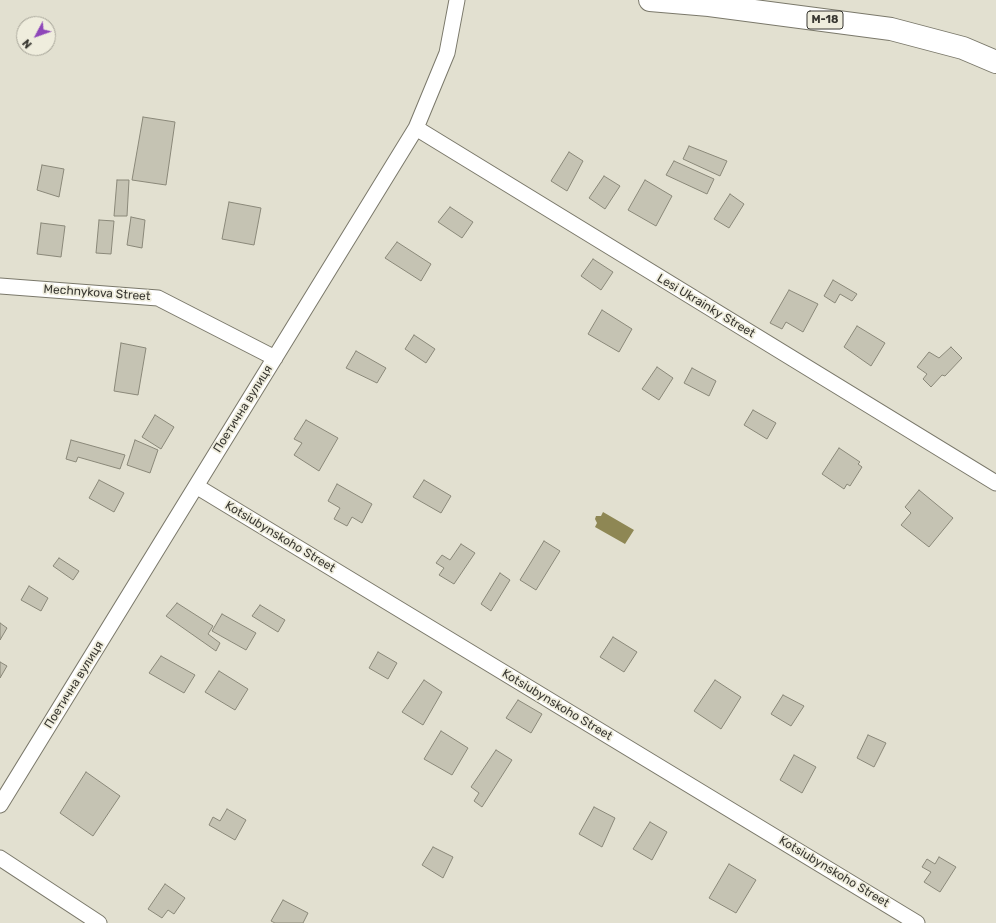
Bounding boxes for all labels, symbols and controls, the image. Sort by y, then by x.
road number: М-18 [807,11,843,29]
north arrow [16,16,56,56]
text: N [20,36,35,51]
street label: Lesi Ukrainky Street [654,271,758,341]
street label: Mechnykova Street [43,282,151,304]
street label: Поетична вулиця [210,363,276,455]
street label: Kotsiubynskoho Street [222,498,338,576]
street label: Поетична вулиця [41,639,107,731]
street label: Kotsiubynskoho Street [499,666,615,744]
street label: Kotsiubynskoho Street [776,833,892,911]

